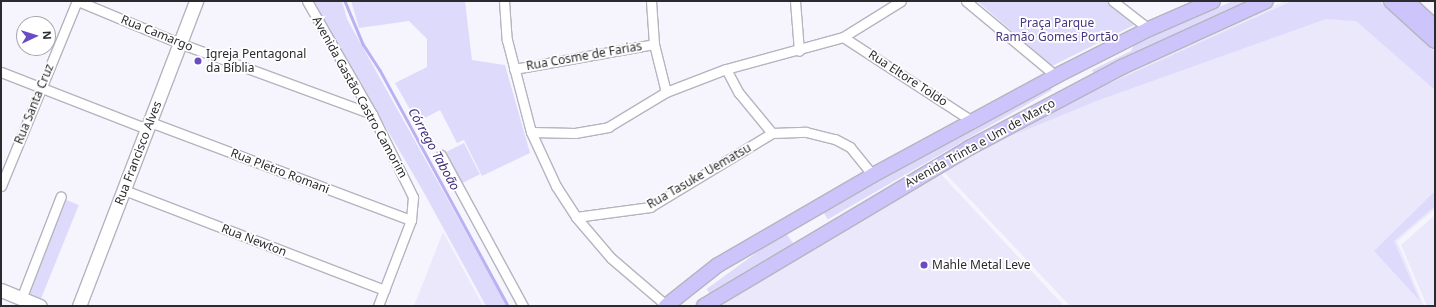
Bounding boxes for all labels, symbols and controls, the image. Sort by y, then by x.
street label: Rua Camargo [119,12,195,54]
street label: Avenida Gastão Castro Camorim [309,14,411,180]
north arrow [16,16,56,56]
park label: Praça Parque Ramão Gomes Portão [995,16,1119,44]
text: N [40,30,55,40]
street label: Rua Cosme de Farias [525,39,643,73]
place label: Igreja Pentagonal da Bíblia [206,47,306,75]
street label: Rua Eltore Toldo [866,47,950,109]
marker: Igreja Pentagonal da Bíblia [193,56,203,66]
street label: Rua Santa Cruz [11,62,57,146]
street label: Avenida Trinta e Um de Março [902,96,1058,190]
street label: Rua Francisco Alves [112,99,164,207]
water label: Córrego Taboão [405,105,463,193]
street label: Rua Tasuke Uematsu [644,140,754,212]
street label: Rua Pletro Romani [229,146,331,196]
street label: Rua Newton [219,221,289,259]
place label: Mahle Metal Leve [932,258,1031,272]
marker: Mahle Metal Leve [919,260,929,270]

